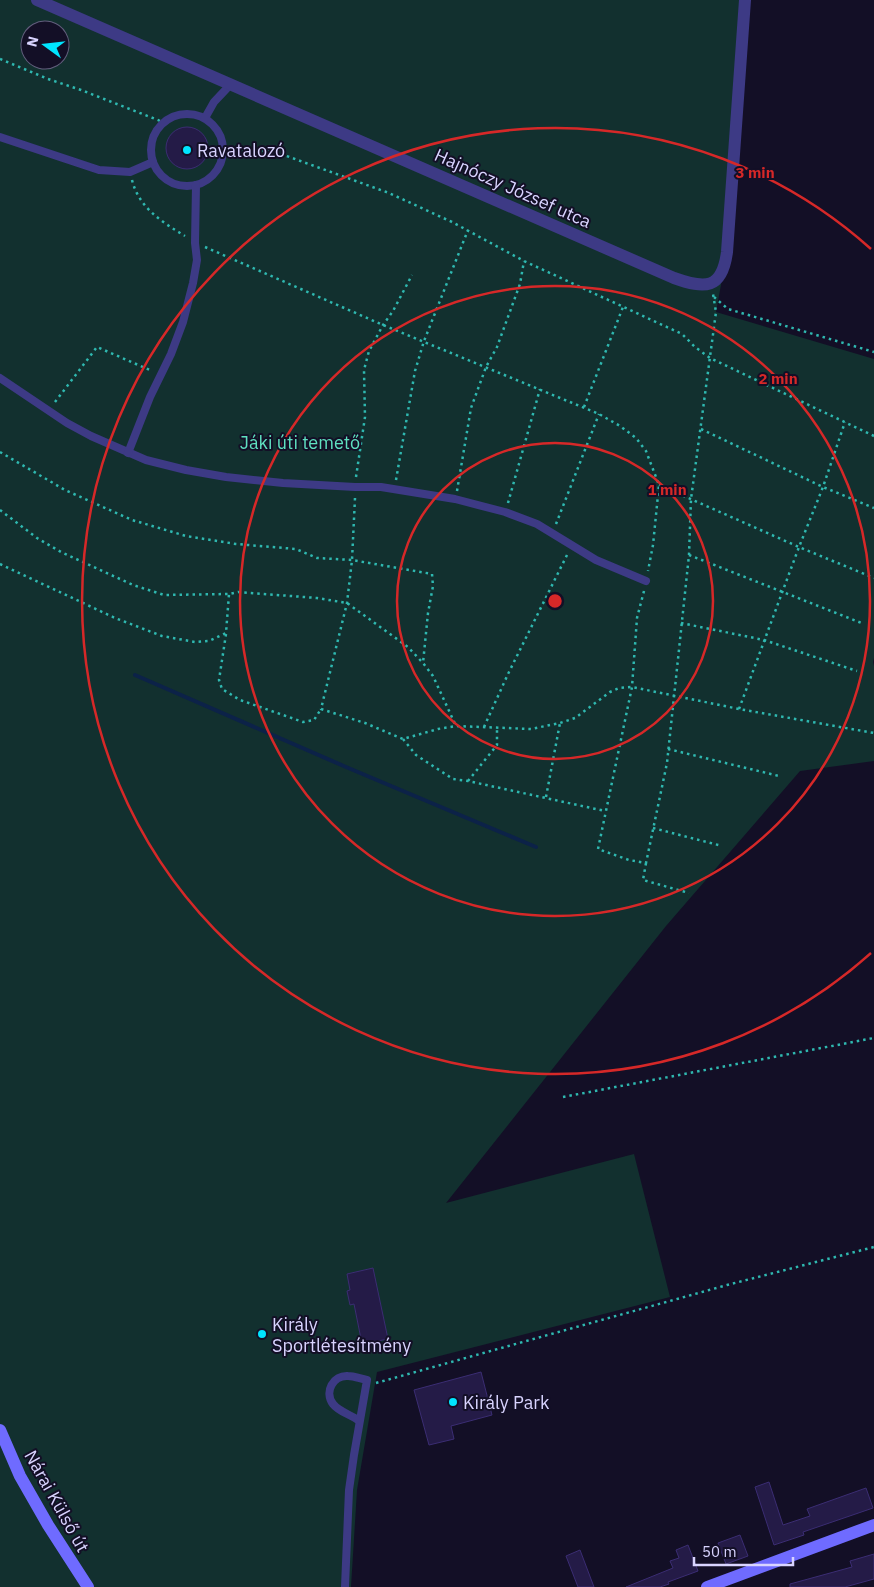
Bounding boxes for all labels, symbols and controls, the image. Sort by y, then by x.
north arrow [20,20,70,70]
text: N [22,34,42,49]
place label: Ravatalozó [197,139,285,162]
street label: Hajnóczy József utca [431,143,595,233]
marker: Ravatalozó [181,144,193,156]
text: 3 min [735,163,775,182]
text: 2 min [758,369,798,388]
park label: Jáki úti temető [240,431,360,454]
text: 1 min [647,480,687,499]
centre of rings [546,592,564,610]
place label: Király Sportlétesítmény [272,1313,411,1357]
marker: Király Sportlétesítmény [256,1328,268,1340]
place label: Király Park [463,1391,550,1414]
marker: Király Park [447,1396,459,1408]
street label: Nárai Külső út [19,1446,95,1556]
scale bar [694,1534,793,1566]
text: 50 m [702,1542,737,1561]

